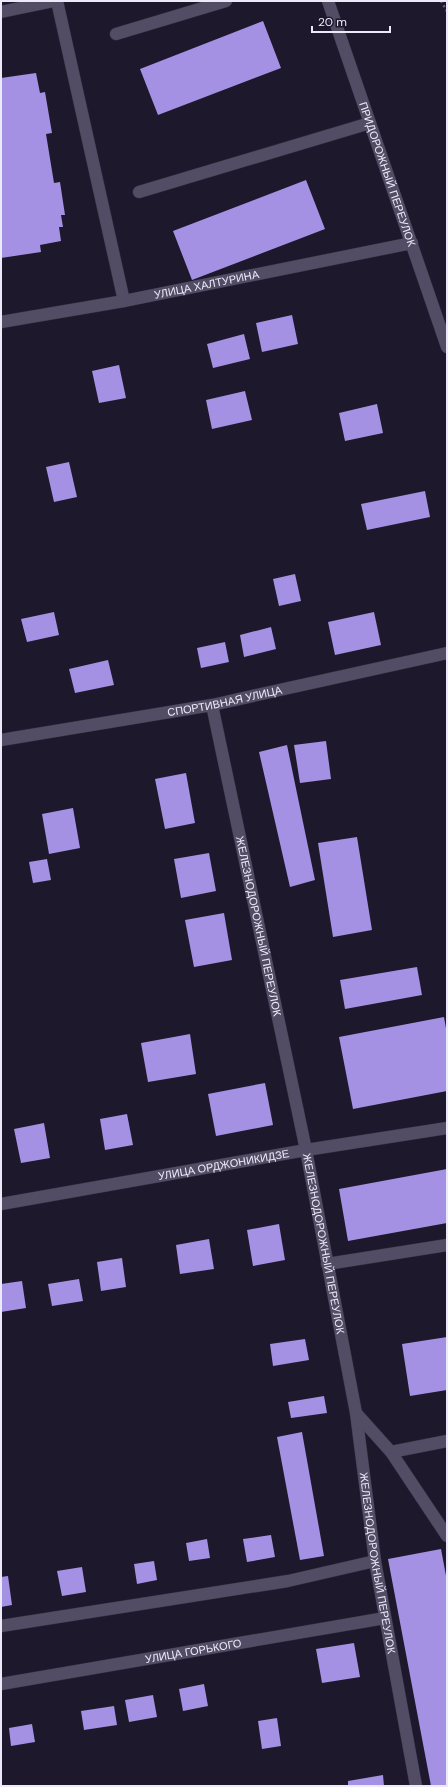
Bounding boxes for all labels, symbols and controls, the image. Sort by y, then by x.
scale bar [312,8,390,34]
text: 20 m [318,14,347,30]
street label: ПРИДОРОЖНЫЙ ПЕРЕУЛОК [356,100,419,249]
street label: УЛИЦА ХАЛТУРИНА [153,267,261,302]
street label: СПОРТИВНАЯ УЛИЦА [166,683,284,719]
street label: ЖЕЛЕЗНОДОРОЖНЫЙ ПЕРЕУЛОК [233,835,285,1018]
street label: УЛИЦА ОРДЖОНИКИДЗЕ [157,1146,290,1183]
street label: ЖЕЛЕЗНОДОРОЖНЫЙ ПЕРЕУЛОК [300,1152,348,1336]
street label: ЖЕЛЕЗНОДОРОЖНЫЙ ПЕРЕУЛОК [357,1471,399,1655]
street label: УЛИЦА ГОРЬКОГО [144,1636,243,1666]

